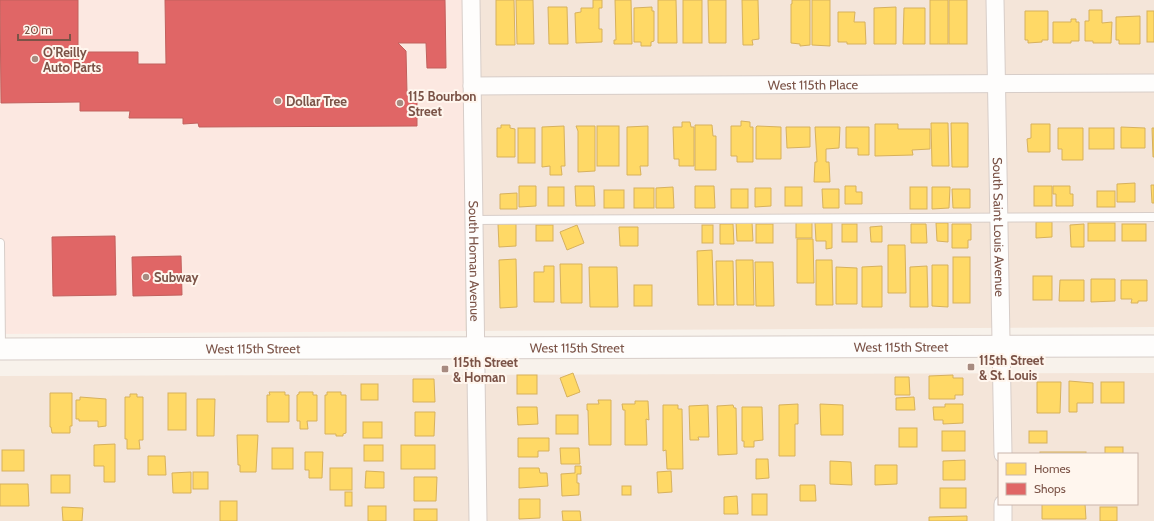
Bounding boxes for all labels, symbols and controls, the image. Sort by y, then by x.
scale bar [18,16,70,42]
text: 20 m [24,22,52,37]
place label: O'Reilly Auto Parts [43,44,102,75]
marker: O'Reilly Auto Parts [30,54,40,64]
street label: West 115th Place [768,76,859,93]
place label: 115 Bourbon Street [408,88,477,119]
place label: Dollar Tree [286,93,347,109]
marker: Dollar Tree [273,96,283,106]
marker: 115 Bourbon Street [395,98,405,108]
street label: South Saint Louis Avenue [990,157,1008,297]
street label: South Homan Avenue [466,200,483,322]
place label: Subway [154,269,199,285]
marker: Subway [141,272,151,282]
street label: West 115th Street [530,339,625,356]
street label: West 115th Street [854,339,949,355]
street label: West 115th Street [206,340,301,356]
place label: 115th Street & St. Louis [979,352,1045,383]
place label: 115th Street & Homan [453,354,519,385]
marker: 115th Street & St. Louis [966,362,976,372]
marker: 115th Street & Homan [440,364,450,374]
legend [998,453,1138,505]
text: Homes [1034,461,1071,476]
text: Shops [1034,481,1066,496]

